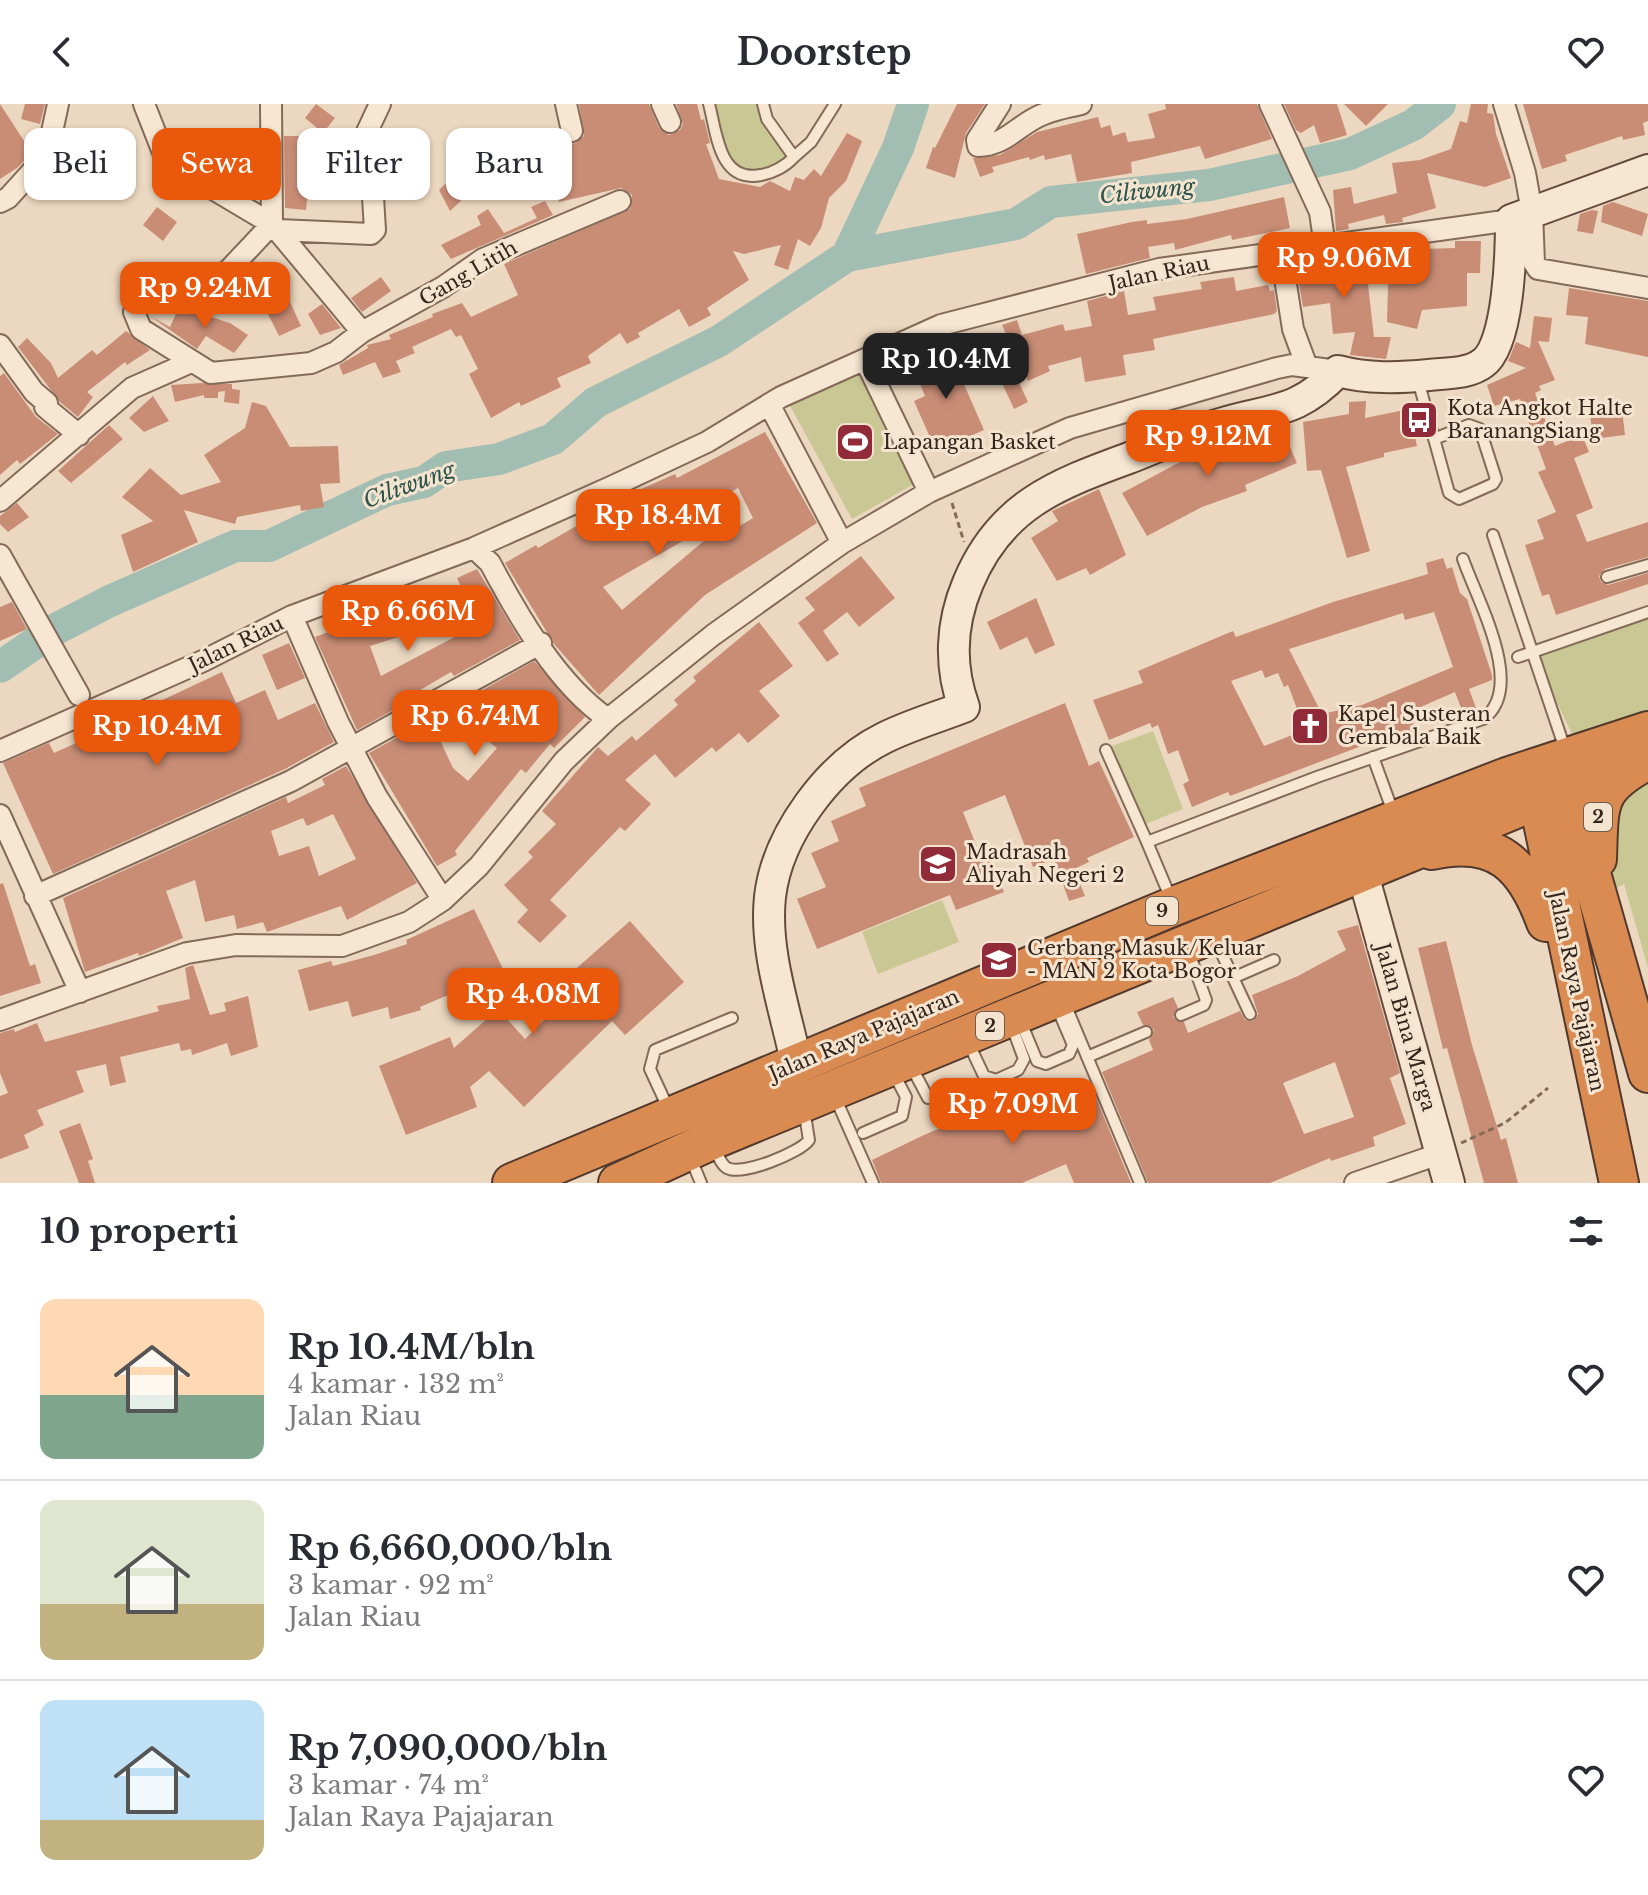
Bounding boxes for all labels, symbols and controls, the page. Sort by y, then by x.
icon: back [40,30,84,74]
text: Doorstep [736,30,912,75]
icon: heart [1564,30,1608,74]
chip: Beli [24,128,136,200]
chip: Sewa [152,128,281,200]
chip: Filter [297,128,430,200]
chip: Baru [446,128,572,200]
water label: Ciliwung [1098,172,1198,209]
pin: Rp 9.06M [1261,232,1427,300]
street label: Gang Litih [415,235,522,311]
text: Rp 9.06M [1276,242,1412,274]
street label: Jalan Riau [1103,251,1212,296]
pin: Rp 9.24M [122,262,288,330]
text: Rp 9.24M [138,272,272,304]
pin: Rp 10.4M [863,333,1029,401]
text: Rp 10.4M [881,343,1011,375]
place label: Kota Angkot Halte BaranangSiang [1447,396,1633,443]
bus stop icon: Kota Angkot Halte BaranangSiang [1398,399,1440,441]
pin: Rp 9.12M [1125,410,1291,478]
text: Rp 9.12M [1144,420,1272,452]
sports icon: Lapangan Basket [834,421,876,463]
place label: Lapangan Basket [883,430,1056,454]
water label: Ciliwung [359,455,460,514]
pin: Rp 18.4M [575,489,741,557]
text: Rp 18.4M [594,499,722,531]
pin: Rp 6.66M [325,585,491,653]
text: Rp 6.66M [341,595,476,627]
street label: Jalan Riau [182,611,287,679]
pin: Rp 6.74M [392,690,558,758]
pin: Rp 10.4M [74,700,240,768]
text: Rp 6.74M [410,700,540,732]
place label: Kapel Susteran Gembala Baik [1338,702,1491,749]
church icon: Kapel Susteran Gembala Baik [1289,705,1331,747]
text: Rp 10.4M [92,710,222,742]
road number: 2 [1584,803,1612,831]
place label: Madrasah Aliyah Negeri 2 [965,840,1125,887]
school or university icon: Madrasah Aliyah Negeri 2 [917,843,959,885]
street label: Jalan Raya Pajajaran [1543,886,1610,1094]
road number: 9 [1146,897,1178,925]
place label: Gerbang Masuk/Keluar - MAN 2 Kota Bogor [1027,936,1265,983]
street label: Jalan Bina Marga [1370,937,1442,1115]
school or university icon: Gerbang Masuk/Keluar - MAN 2 Kota Bogor [978,939,1020,981]
pin: Rp 4.08M [450,968,616,1036]
text: Rp 4.08M [465,978,601,1010]
street label: Jalan Raya Pajajaran [763,984,963,1087]
road number: 2 [976,1012,1004,1040]
pin: Rp 7.09M [930,1078,1096,1146]
text: Rp 7.09M [947,1088,1079,1120]
icon: filters [1564,1209,1608,1253]
text: 10 properti [40,1210,238,1252]
text: Rp 10.4M/bln [288,1326,535,1368]
icon: home [104,1331,200,1427]
icon: heart [1564,1357,1608,1401]
text: 4 kamar · 132 m² [288,1368,504,1400]
text: Jalan Riau [288,1400,421,1432]
text: Rp 6,660,000/bln [288,1527,612,1569]
icon: home [104,1532,200,1628]
icon: heart [1564,1558,1608,1602]
text: 3 kamar · 92 m² [288,1569,494,1601]
text: Jalan Riau [288,1601,421,1633]
text: Rp 7,090,000/bln [288,1727,607,1769]
icon: home [104,1732,200,1828]
icon: heart [1564,1758,1608,1802]
text: 3 kamar · 74 m² [288,1769,489,1801]
text: Jalan Raya Pajajaran [288,1801,554,1833]

